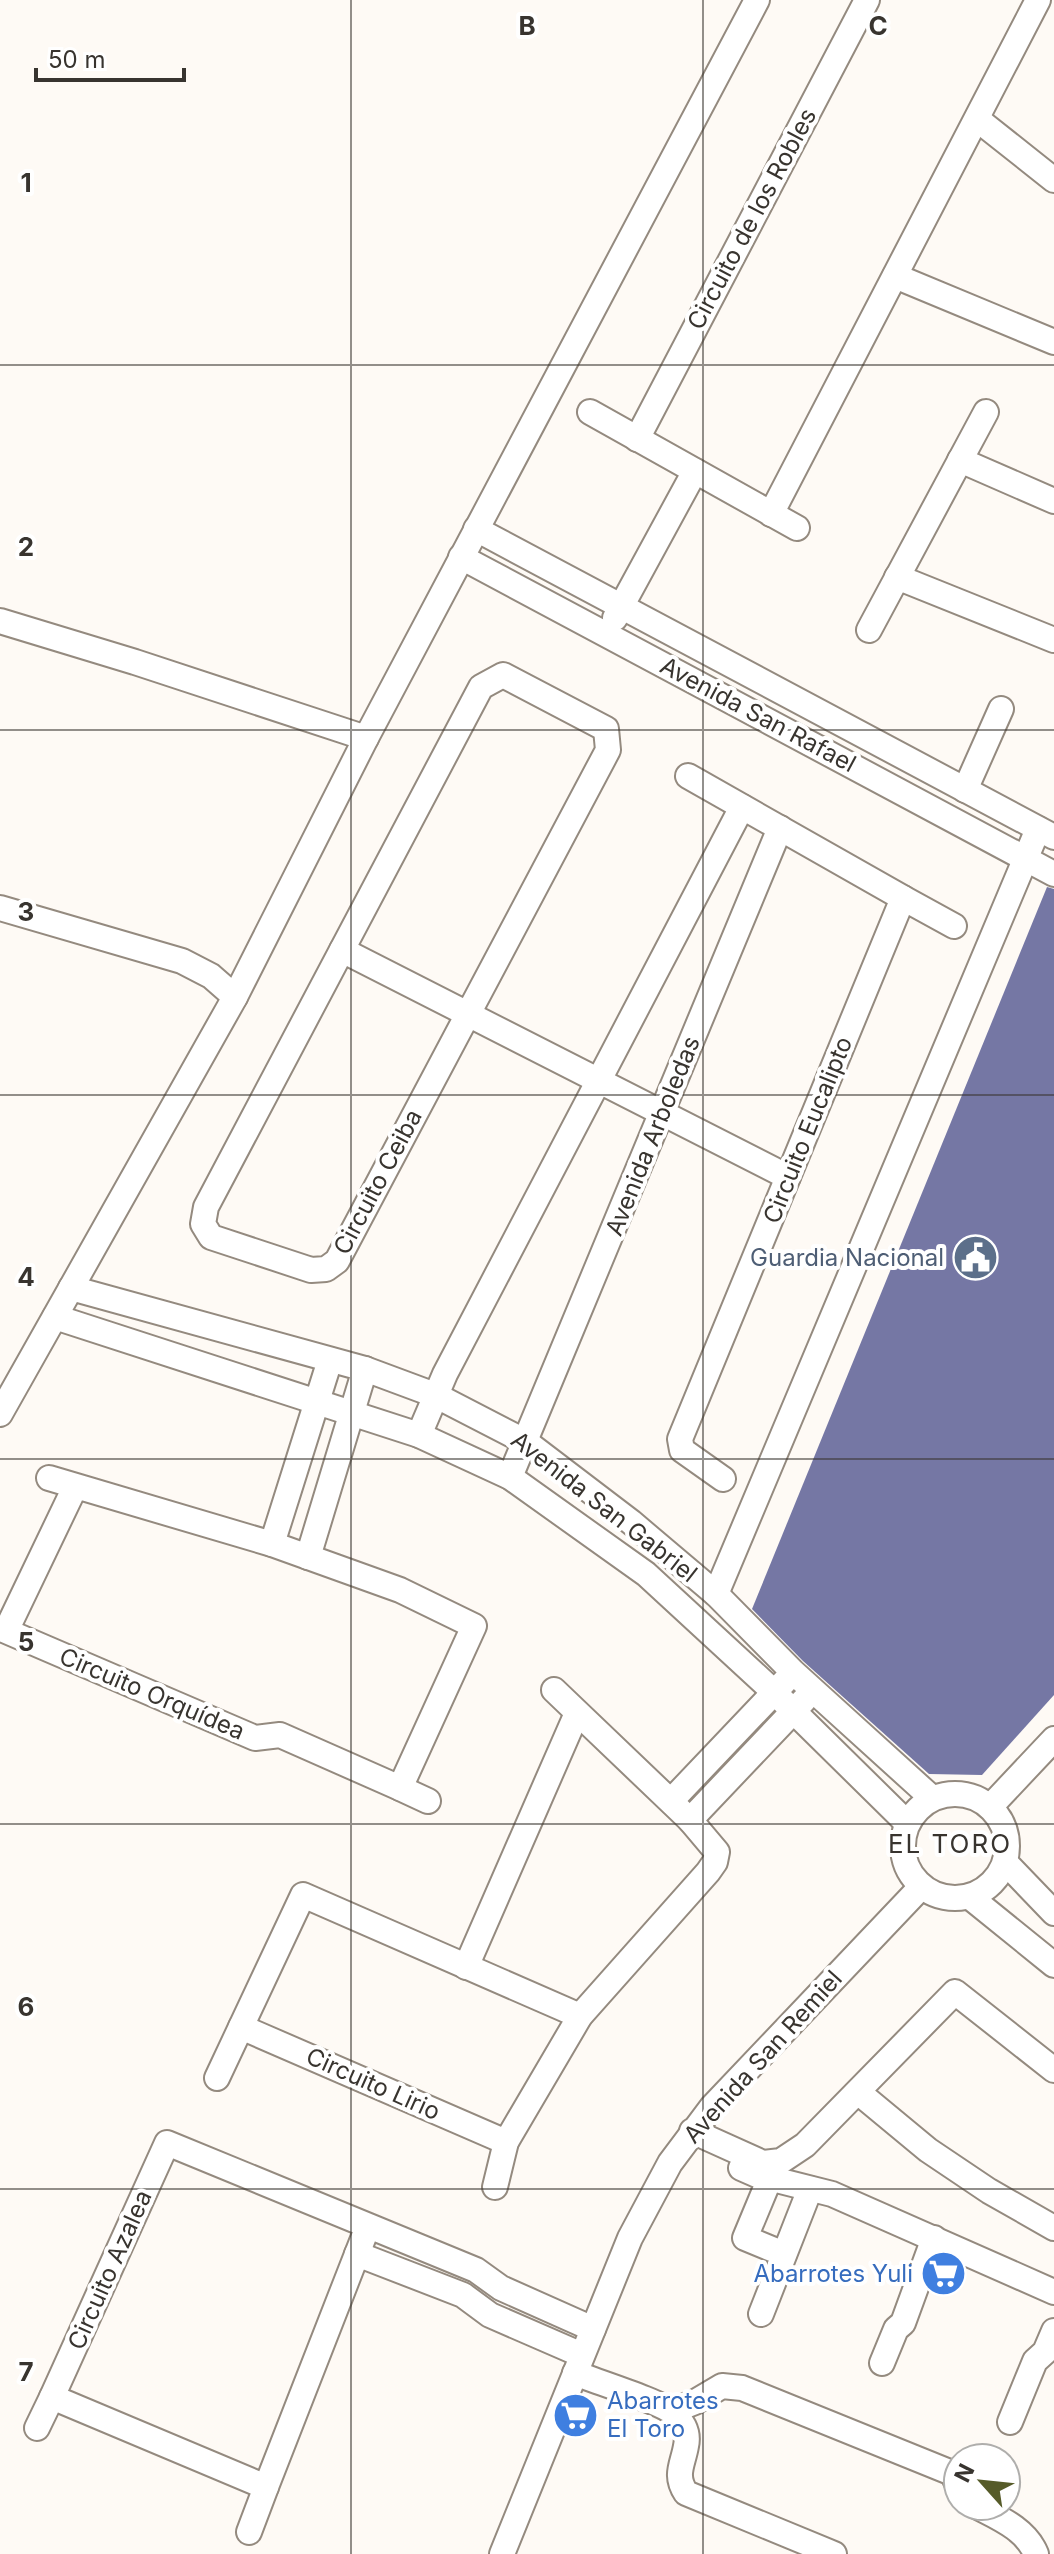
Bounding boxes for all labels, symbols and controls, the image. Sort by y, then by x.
text: B [518,10,536,41]
text: C [868,10,888,41]
scale bar [36,32,184,82]
text: 50 m [48,45,106,74]
street label: Circuito de los Robles [681,103,822,334]
text: 1 [20,167,32,198]
text: 2 [18,531,34,562]
street label: Avenida San Rafael [656,651,861,778]
text: 3 [18,896,34,927]
street label: Avenida Arboledas [599,1032,706,1240]
street label: Circuito Eucalipto [757,1032,858,1227]
street label: Circuito Ceiba [327,1104,428,1259]
public building icon: Guardia Nacional [951,1234,999,1282]
place label: Guardia Nacional [750,1243,944,1272]
text: 4 [17,1261,35,1292]
street label: Avenida San Gabriel [506,1425,703,1588]
text: 5 [18,1626,34,1657]
street label: Circuito Orquídea [55,1641,249,1746]
district label: EL TORO [888,1828,1012,1859]
street label: Avenida San Remiel [677,1964,848,2149]
text: 6 [18,1991,34,2022]
street label: Circuito Lirio [302,2041,445,2126]
street label: Circuito Azalea [61,2186,158,2354]
supermarket icon: Abarrotes Yuli [920,2250,968,2298]
place label: Abarrotes Yuli [753,2259,913,2288]
text: 7 [18,2356,34,2387]
place label: Abarrotes El Toro [607,2386,719,2443]
supermarket icon: Abarrotes El Toro [552,2391,600,2439]
north arrow [942,2442,1022,2522]
text: N [949,2460,980,2486]

